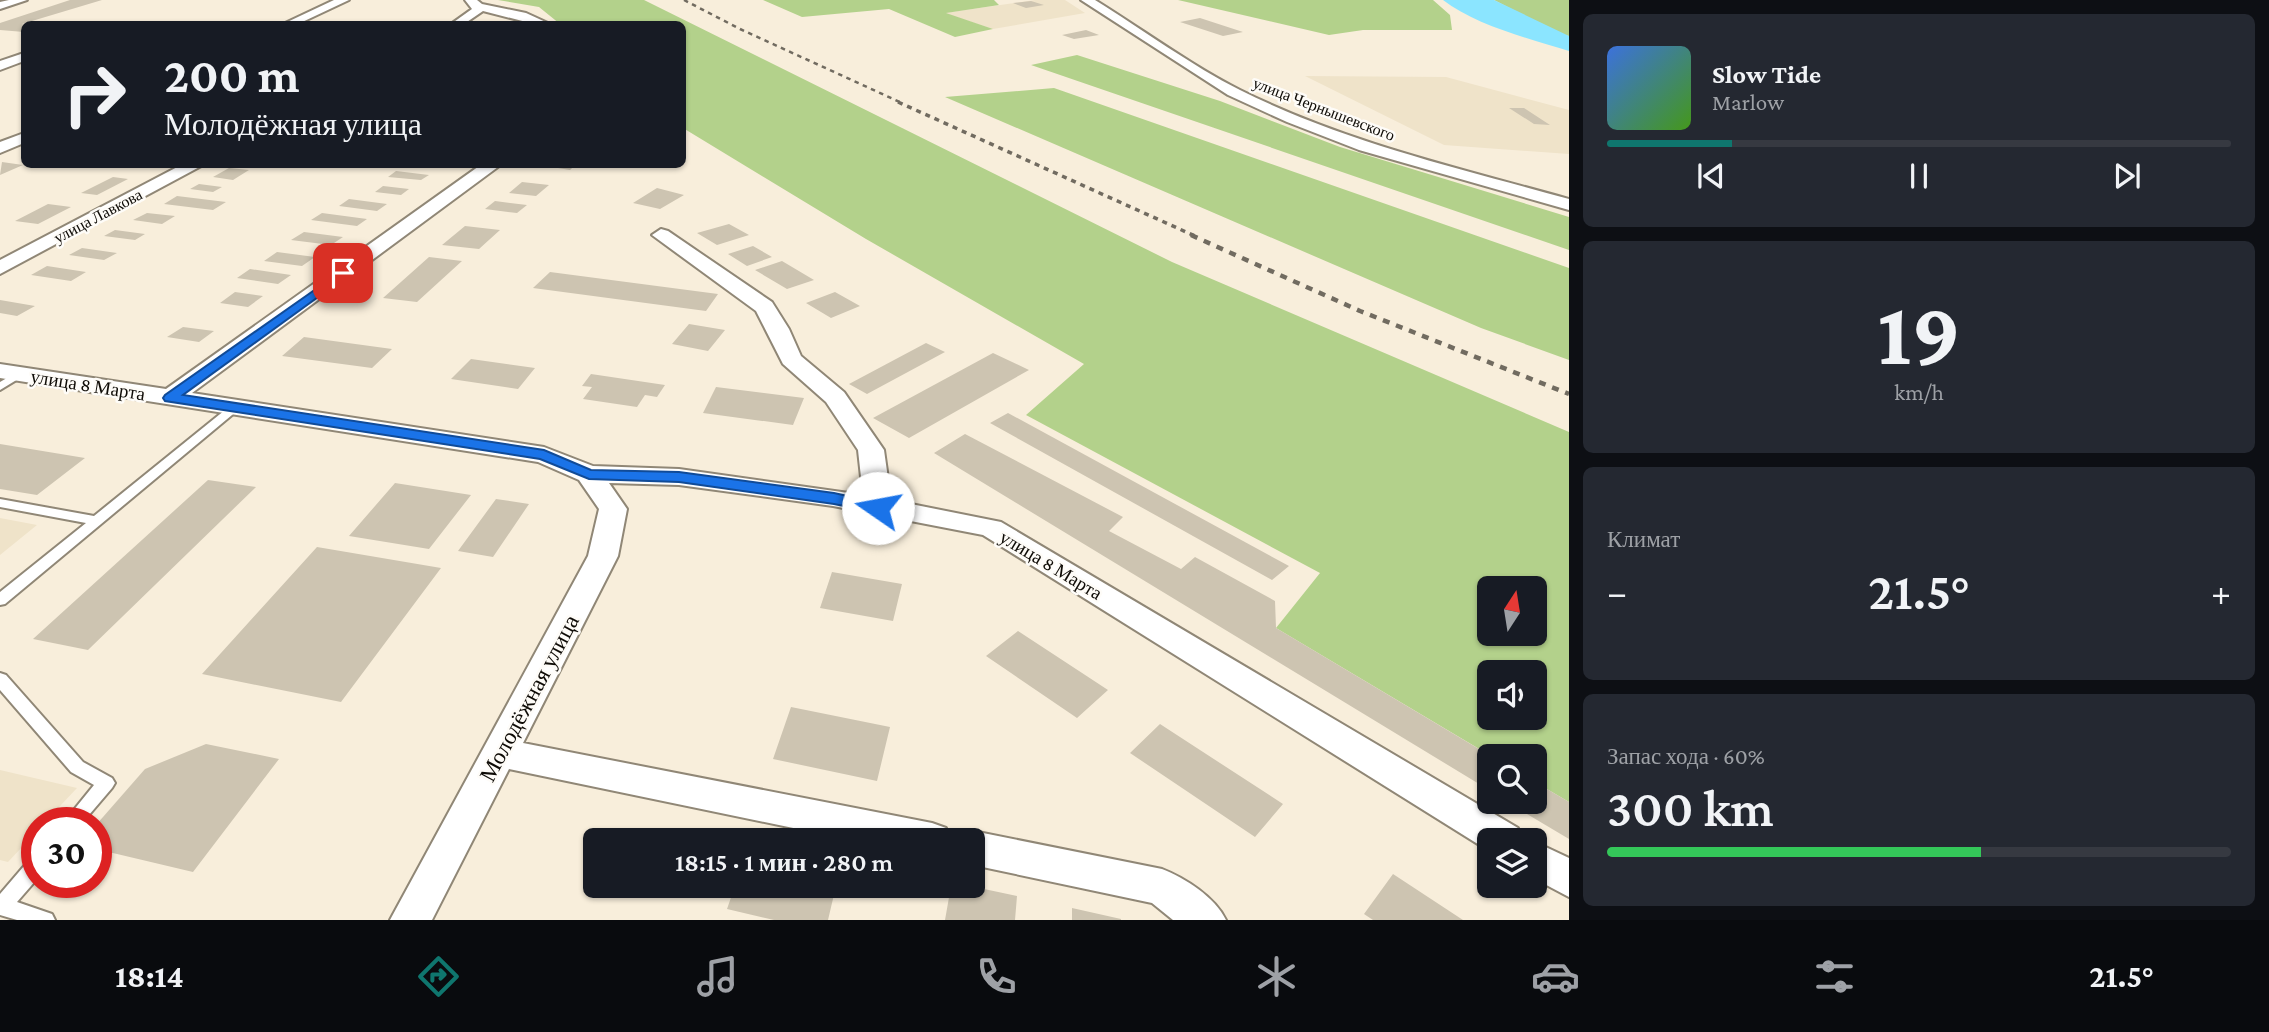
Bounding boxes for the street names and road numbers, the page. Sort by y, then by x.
street label: улица Чернышевского [1250,74,1397,145]
street label: улица Лавкова [51,186,145,247]
street label: улица 8 Марта [29,366,147,405]
street label: улица 8 Марта [996,526,1107,604]
street label: Молодёжная улица [474,610,584,786]

